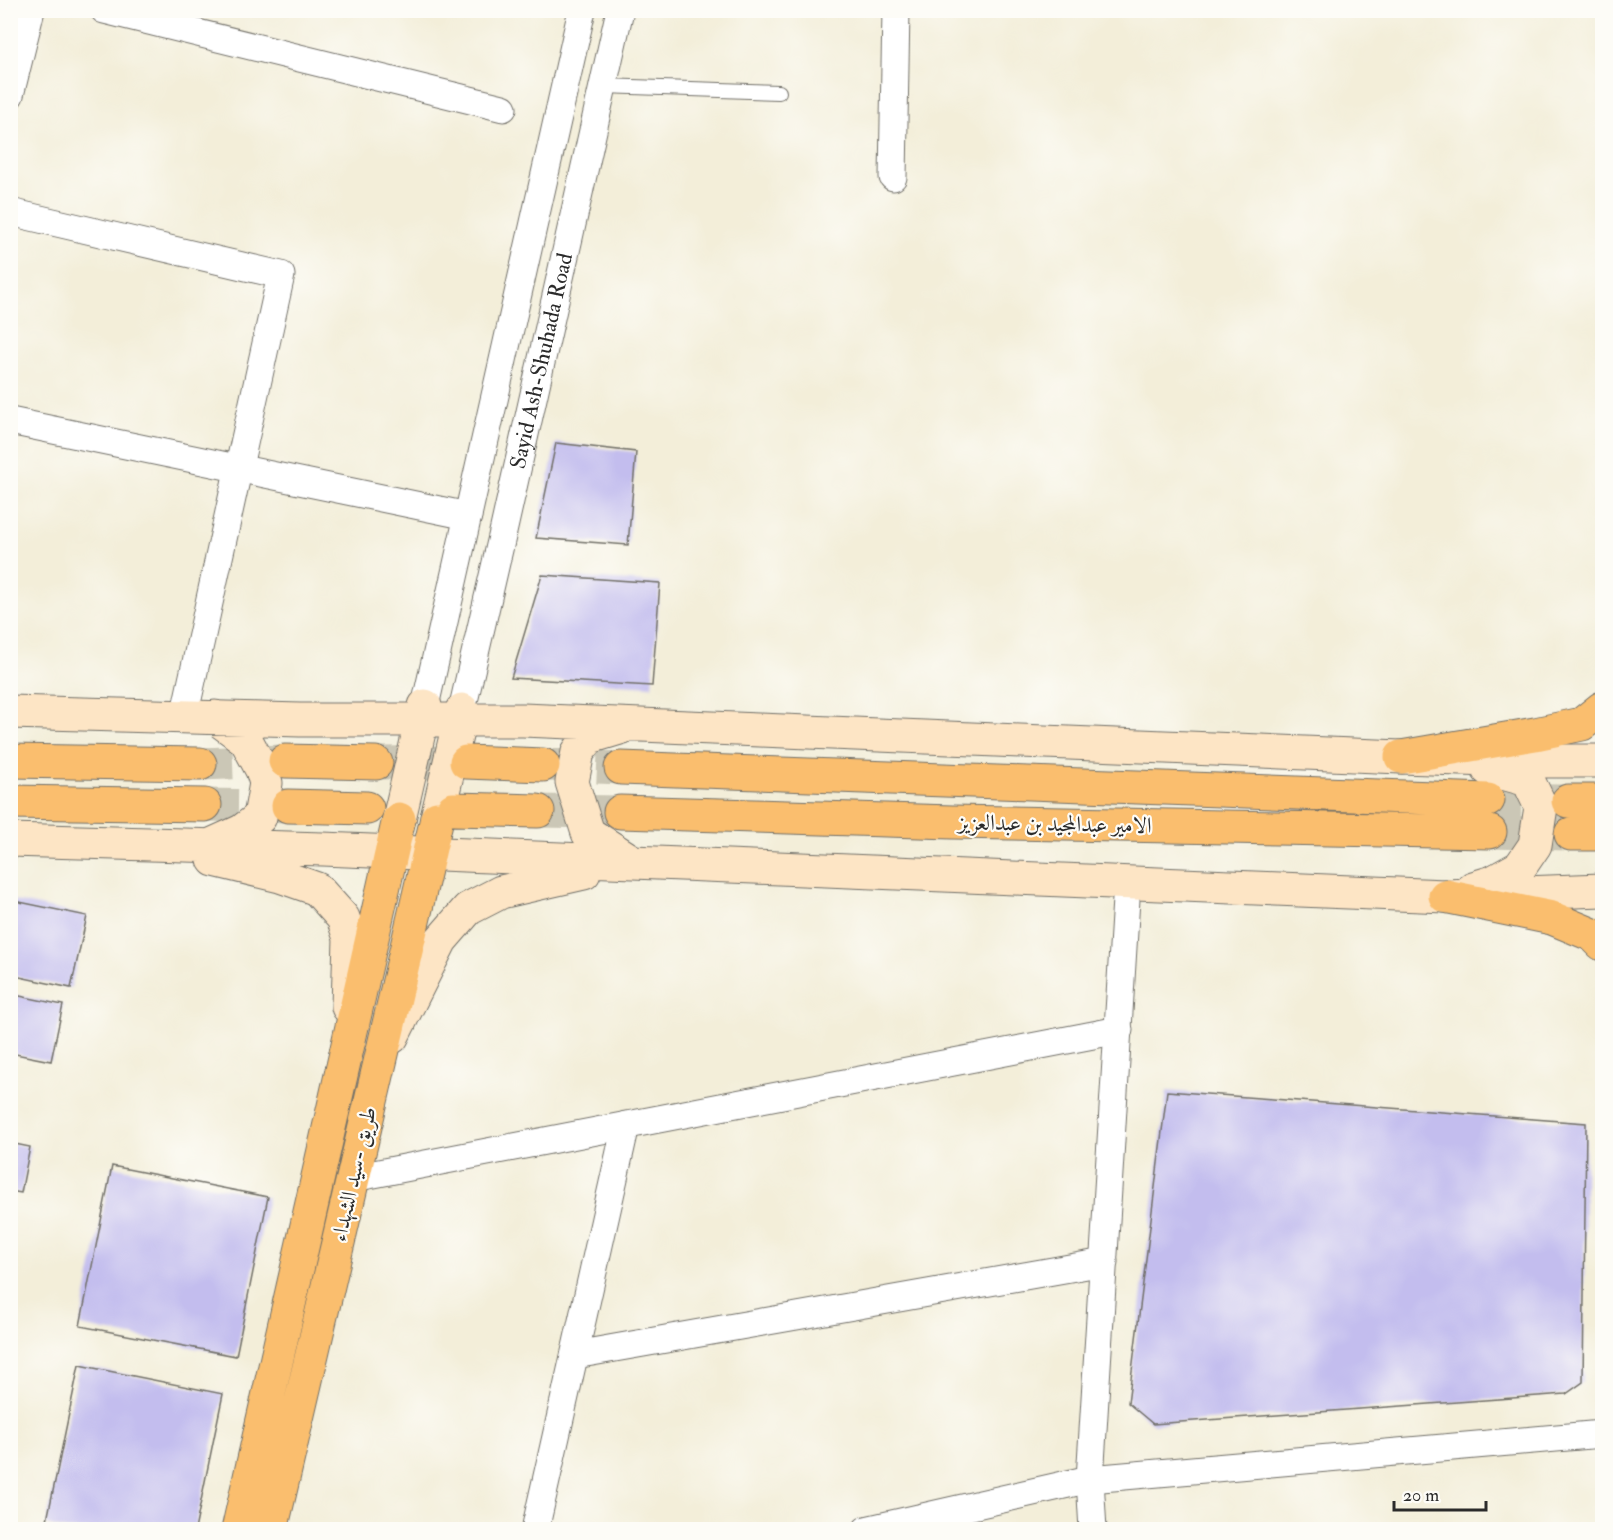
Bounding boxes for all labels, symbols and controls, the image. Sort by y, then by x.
street label: Sayid Ash-Shuhada Road [504,250,579,472]
street label: الامير عبدالمجيد بن عبدالعزيز [956,808,1152,840]
street label: طريق -سيد الشهداء [325,1104,383,1244]
scale bar [1394,1474,1486,1512]
text: 20 m [1403,1484,1439,1507]

